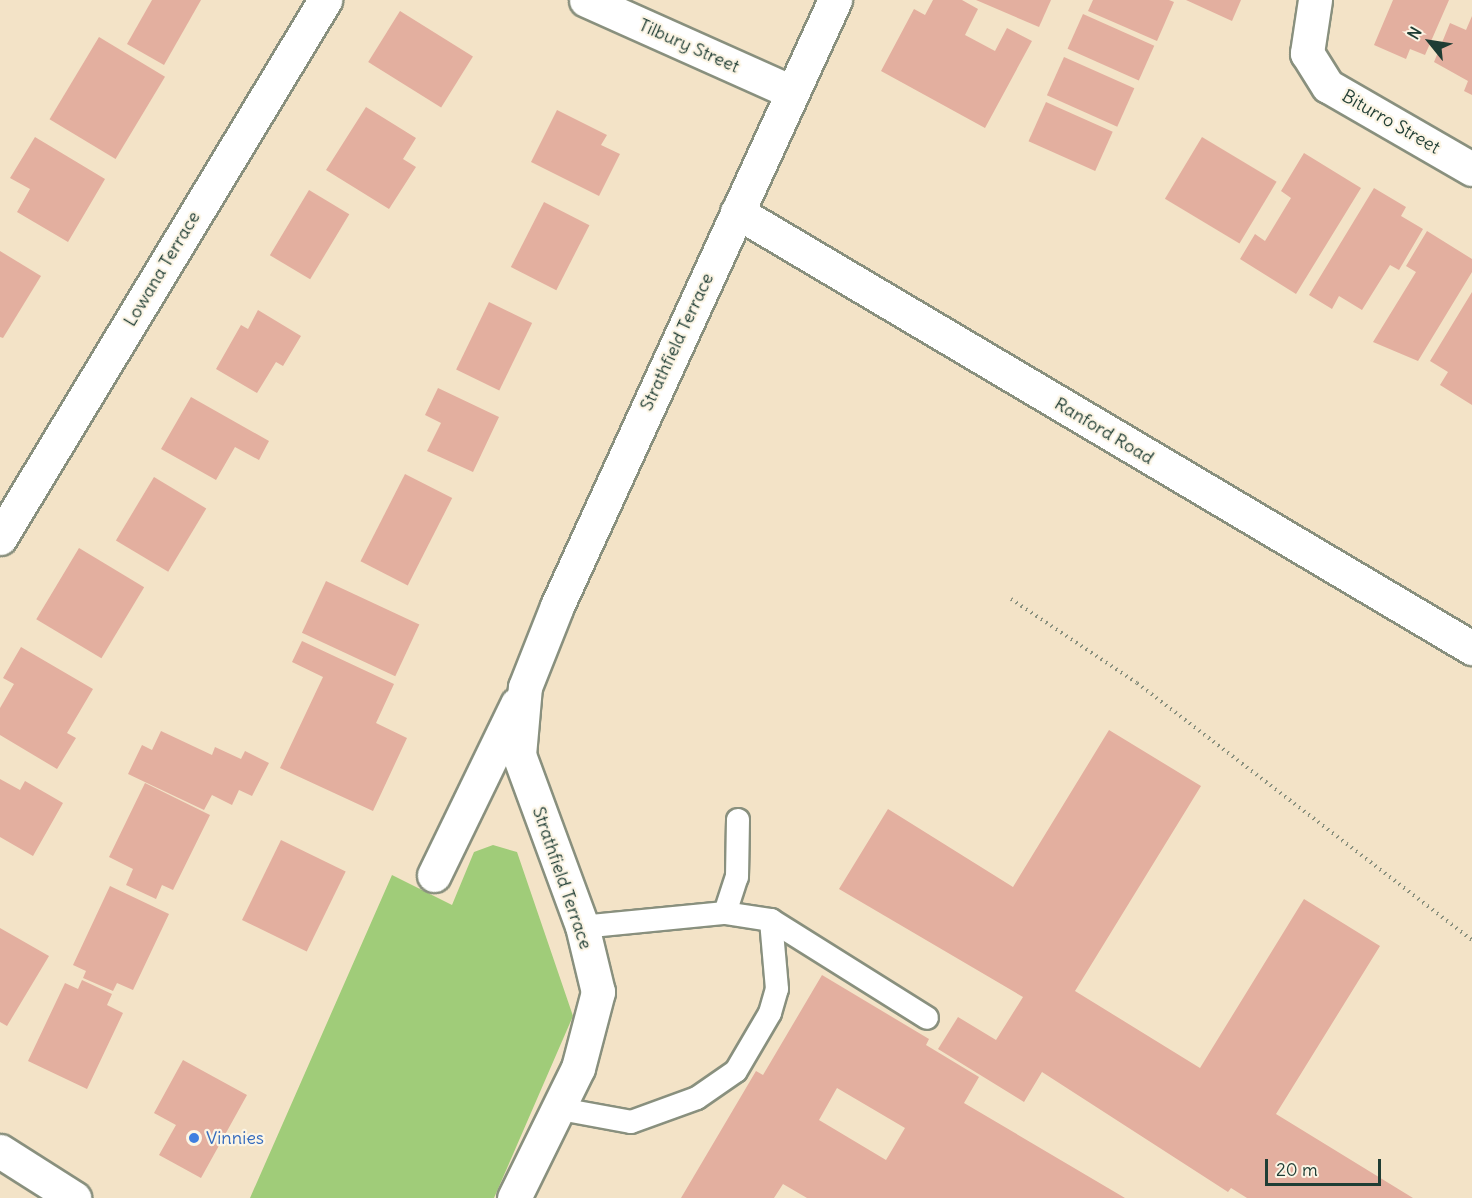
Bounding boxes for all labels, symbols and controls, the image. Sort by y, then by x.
north arrow [1400,12,1460,72]
street label: Tilbury Street [635,14,743,78]
text: N [1403,23,1426,43]
street label: Biturro Street [1338,85,1444,159]
street label: Lowana Terrace [119,208,205,330]
street label: Strathfield Terrace [636,270,718,414]
street label: Ranford Road [1050,393,1158,469]
street label: Strathfield Terrace [528,804,596,952]
place label: Vinnies [206,1127,264,1149]
marker: Vinnies [187,1131,201,1145]
scale bar [1268,1147,1384,1185]
text: 20 m [1276,1158,1318,1181]

